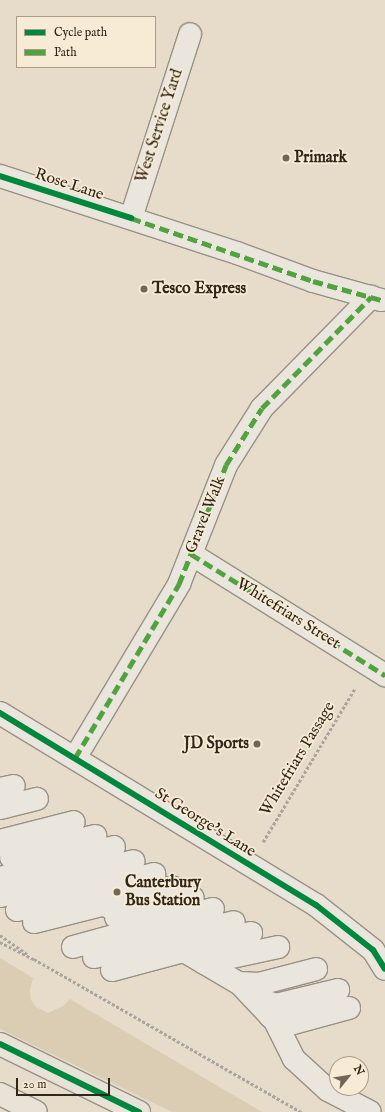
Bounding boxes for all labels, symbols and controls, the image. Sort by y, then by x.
legend [16,16,156,68]
text: Cycle path [54,25,107,40]
text: Path [54,45,77,60]
street label: West Service Yard [133,67,187,185]
place label: Primark [294,148,347,168]
marker: Primark [281,153,291,163]
street label: Rose Lane [32,165,106,205]
place label: Tesco Express [152,279,246,299]
marker: Tesco Express [139,284,149,294]
street label: Gravel Walk [182,474,230,556]
street label: Whitefriars Street [232,574,344,654]
street label: Whitefriars Passage [256,698,340,820]
place label: JD Sports [184,734,249,754]
marker: JD Sports [252,739,262,749]
street label: St George's Lane [151,784,259,862]
place label: Canterbury Bus Station [125,873,201,911]
marker: Canterbury Bus Station [112,887,122,897]
north arrow [329,1056,369,1096]
text: N [350,1063,367,1078]
scale bar [18,1070,112,1096]
text: 20 m [23,1077,46,1092]

